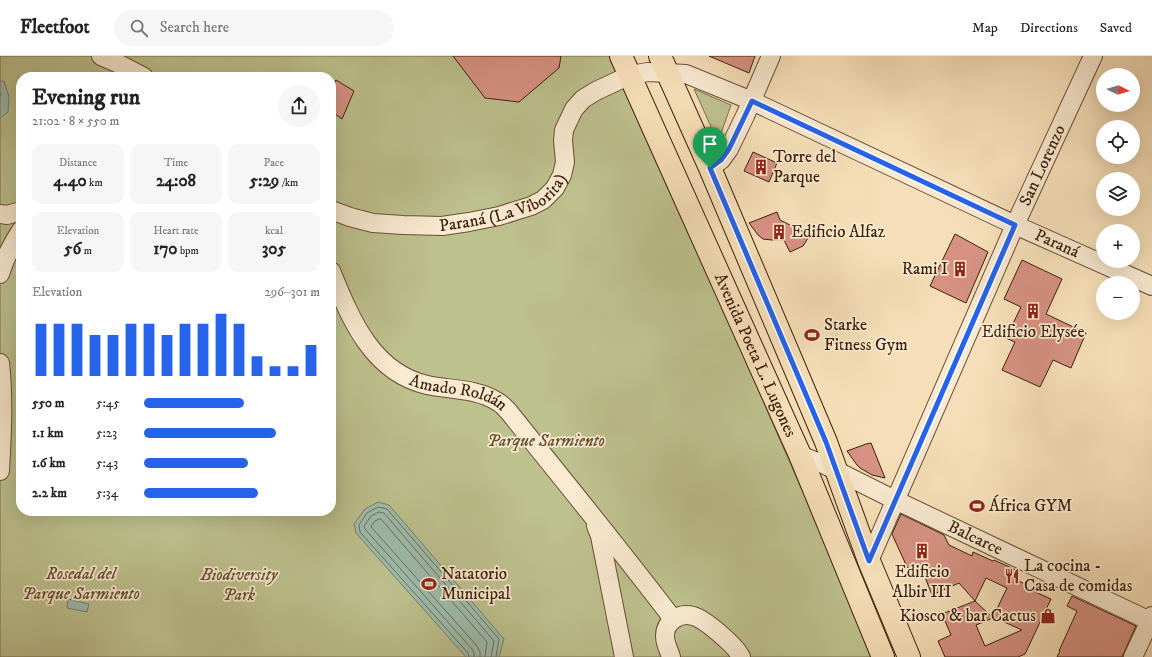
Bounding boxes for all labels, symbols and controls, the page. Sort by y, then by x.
search box [114,10,394,46]
text: Fleetfoot [20,16,90,39]
icon: search [128,17,150,39]
text: Search here [160,18,229,37]
text: Map [972,19,998,37]
text: Directions [1020,19,1078,37]
text: Saved [1100,19,1132,37]
north arrow [1096,68,1140,112]
map controls [1096,68,1140,320]
text: Evening run [32,84,140,111]
button: share [278,85,320,127]
text: 21:02 · 8 × 550 m [32,113,119,129]
button: locate [1096,120,1140,164]
street label: San Lorenzo [1014,121,1071,210]
pin [693,127,727,168]
icon: arrive [699,133,721,155]
place label: Torre del Parque [773,146,836,188]
text: Distance [59,156,97,170]
text: Time [164,156,188,170]
text: Pace [264,156,284,170]
building icon: Torre del Parque [752,158,770,176]
text: 4.40 [53,170,87,192]
text: 24:08 [156,170,196,192]
text: 5:29 [250,170,279,192]
street label: Paraná (La Viborita) [438,170,572,237]
button: layers [1096,172,1140,216]
text: km [87,176,103,190]
text: /km [279,176,298,190]
place label: Edificio Alfaz [791,221,886,243]
building icon: Edificio Alfaz [770,223,788,241]
text: Elevation [57,224,99,238]
text: Heart rate [153,224,199,238]
text: kcal [265,224,283,238]
street label: Paraná [1031,224,1084,264]
button: + [1096,224,1140,268]
text: 56 [64,238,81,260]
text: 170 [153,238,178,260]
text: 305 [262,238,286,260]
text: m [81,244,92,258]
text: bpm [178,244,199,258]
place label: Rami I [902,258,948,280]
building icon: Rami I [951,260,969,278]
street label: Avenida Poeta L. Lugones [709,270,802,441]
button: − [1096,276,1140,320]
text: Elevation [32,284,82,300]
text: 296–301 m [264,284,320,300]
building icon: Edificio Elysée [1024,302,1042,320]
place label: Starke Fitness Gym [824,314,908,356]
place label: Edificio Elysée [982,321,1084,343]
sports icon: Starke Fitness Gym [803,326,821,344]
street label: Amado Roldán [406,369,512,416]
text: 550 m [32,395,64,411]
text: 5:45 [96,395,120,411]
text: 1.1 km [32,425,64,441]
text: 5:23 [96,425,117,441]
park label: Parque Sarmiento [487,430,605,452]
text: 1.6 km [32,455,66,471]
text: 5:43 [96,455,118,471]
text: 2.2 km [32,485,67,501]
text: 5:34 [96,485,118,501]
place label: África GYM [989,494,1072,517]
sports icon: África GYM [968,497,986,515]
street label: Balcarce [944,516,1006,561]
building icon: Edificio Albir III [913,542,931,560]
place label: La cocina - Casa de comidas [1024,555,1133,597]
place label: Edificio Albir III [892,561,952,603]
park label: Rosedal del Parque Sarmiento [22,563,140,605]
place label: Natatorio Municipal [441,563,510,605]
park label: Biodiversity Park [200,564,279,606]
restaurant icon: La cocina - Casa de comidas [1003,567,1021,585]
sports icon: Natatorio Municipal [420,575,438,593]
place label: Kiosco & bar Cactus [899,605,1036,627]
shop icon: Kiosco & bar Cactus [1039,607,1057,625]

